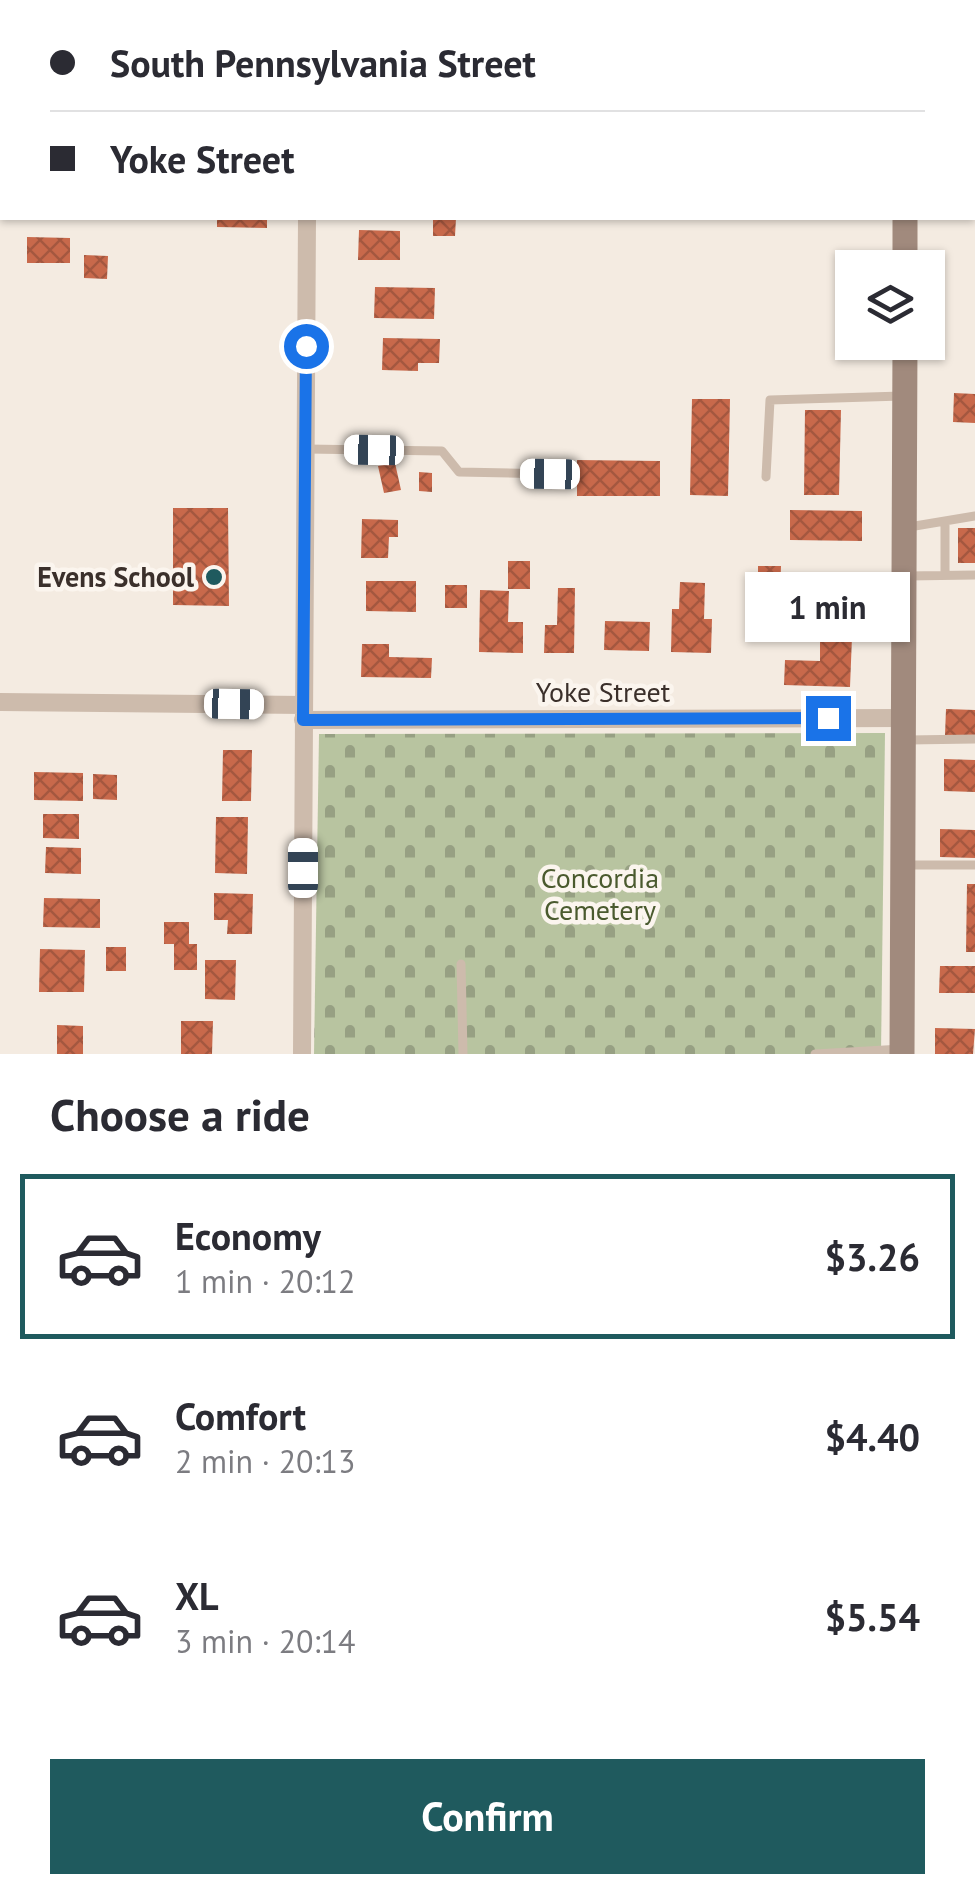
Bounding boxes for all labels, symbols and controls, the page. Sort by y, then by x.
text: South Pennsylvania Street [110,38,536,87]
text: Yoke Street [110,134,294,183]
map controls [835,250,945,360]
button: layers [835,250,945,360]
route start [284,324,329,369]
car [344,434,404,466]
car [520,458,580,490]
place label: Evens School [37,558,195,595]
marker: Evens School [203,566,225,588]
callout: 1 min [746,573,910,643]
text: 1 min [788,586,867,628]
street label: Yoke Street [536,673,671,710]
car [204,688,264,720]
route end [806,696,851,741]
car [288,838,318,898]
park label: Concordia Cemetery [541,859,659,928]
text: Choose a ride [50,1085,310,1143]
text: Economy [175,1211,321,1260]
icon: car [55,1212,145,1302]
text: $3.26 [824,1232,920,1281]
text: 1 min · 20:12 [175,1260,355,1302]
text: Comfort [175,1391,306,1440]
icon: car [55,1392,145,1482]
text: $4.40 [824,1412,920,1461]
text: 2 min · 20:13 [175,1440,355,1482]
text: XL [175,1571,219,1620]
icon: car [55,1572,145,1662]
text: $5.54 [824,1592,920,1641]
text: 3 min · 20:14 [175,1620,355,1662]
button: Confirm [50,1759,925,1874]

